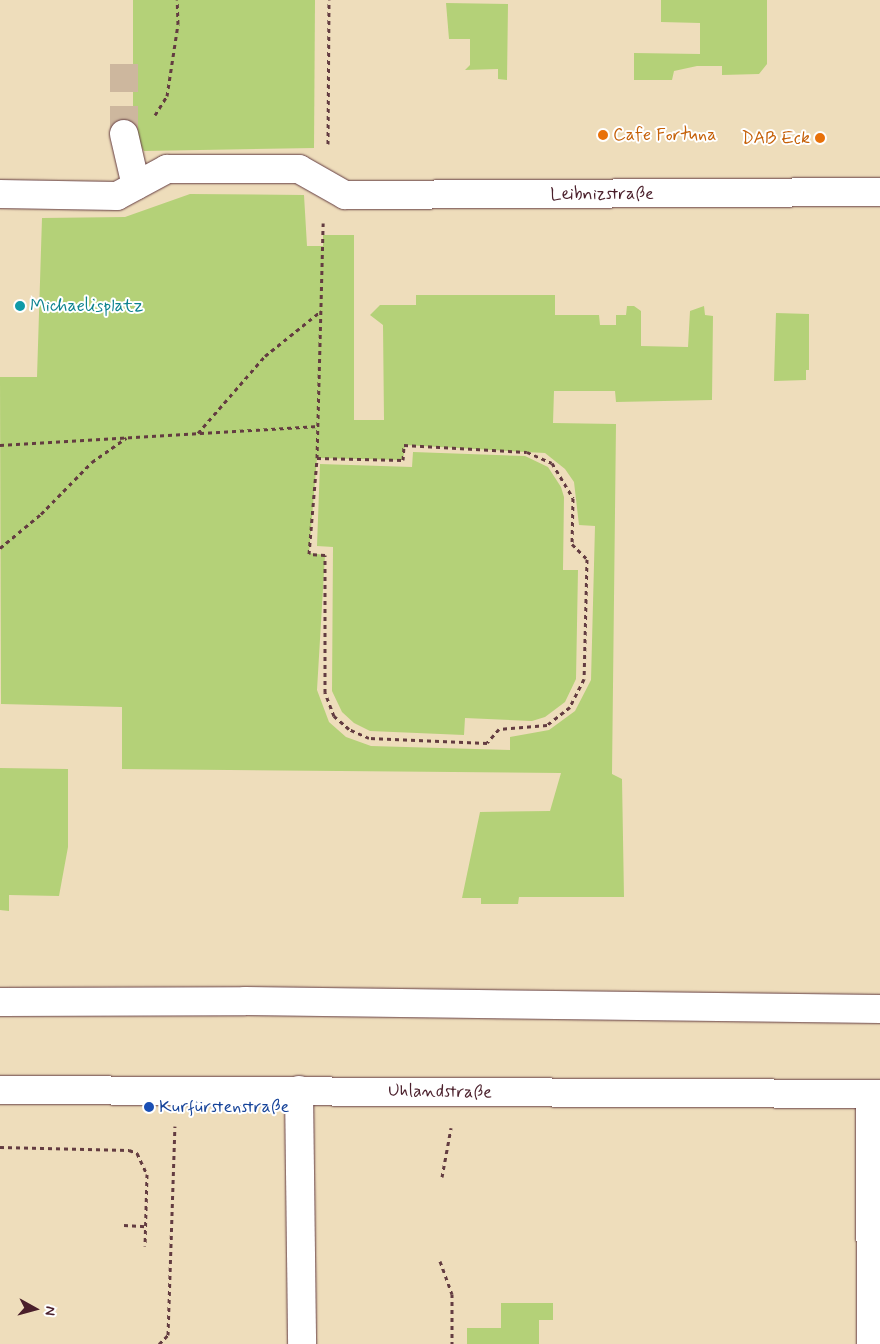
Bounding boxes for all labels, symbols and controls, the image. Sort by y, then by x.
place label: Cafe Fortuna [613,124,717,146]
place label: DAB Eck [743,127,810,149]
marker: Cafe Fortuna [597,129,609,141]
marker: DAB Eck [814,132,826,144]
street label: Leibnizstraße [550,183,654,205]
place label: Michaelisplatz [30,295,143,317]
marker: Michaelisplatz [14,300,26,312]
street label: Uhlandstraße [388,1080,492,1104]
place label: Kurfürstenstraße [159,1096,289,1118]
marker: Kurfürstenstraße [143,1101,155,1113]
north arrow [10,1284,60,1334]
text: N [40,1305,59,1317]

